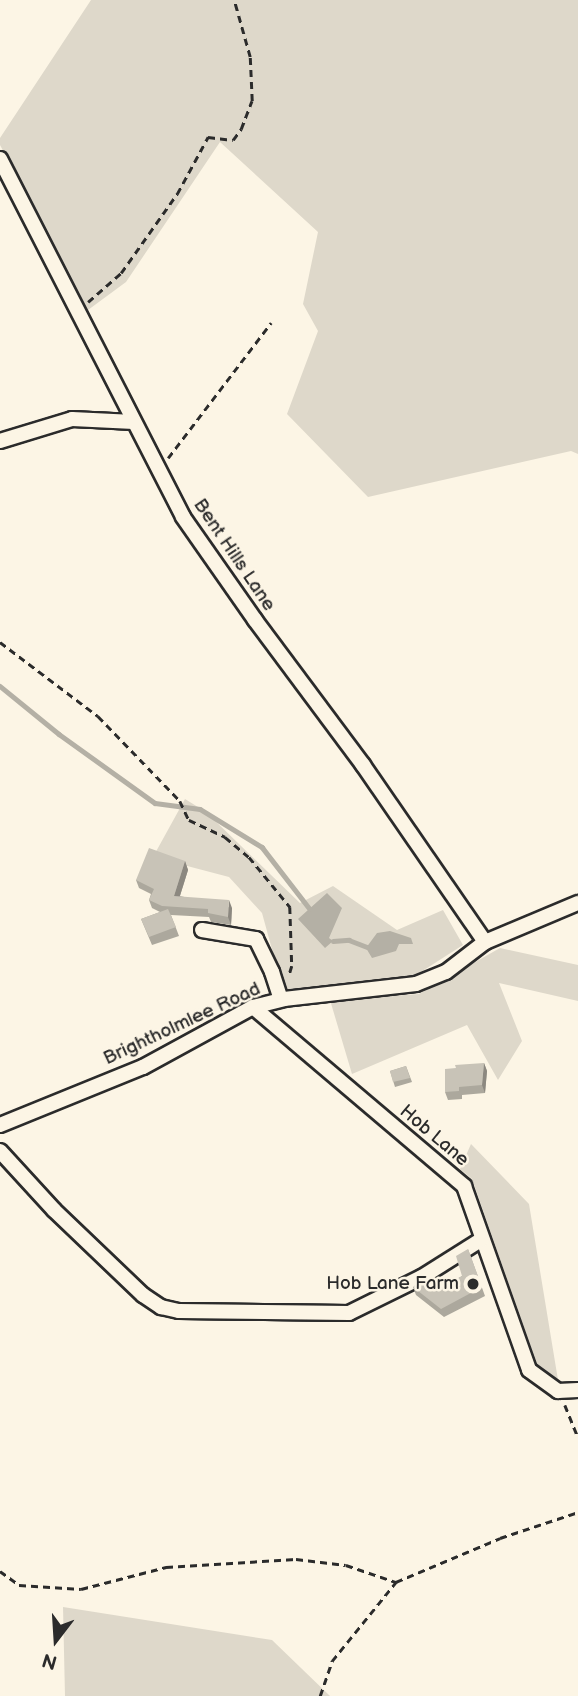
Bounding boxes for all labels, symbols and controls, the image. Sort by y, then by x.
street label: Bent Hills Lane [188,495,280,615]
street label: Brightholmlee Road [100,978,264,1070]
street label: Hob Lane [395,1100,473,1172]
place label: Hob Lane Farm [326,1273,459,1295]
marker: Hob Lane Farm [465,1276,481,1292]
north arrow [21,1605,91,1675]
text: N [40,1647,60,1674]

